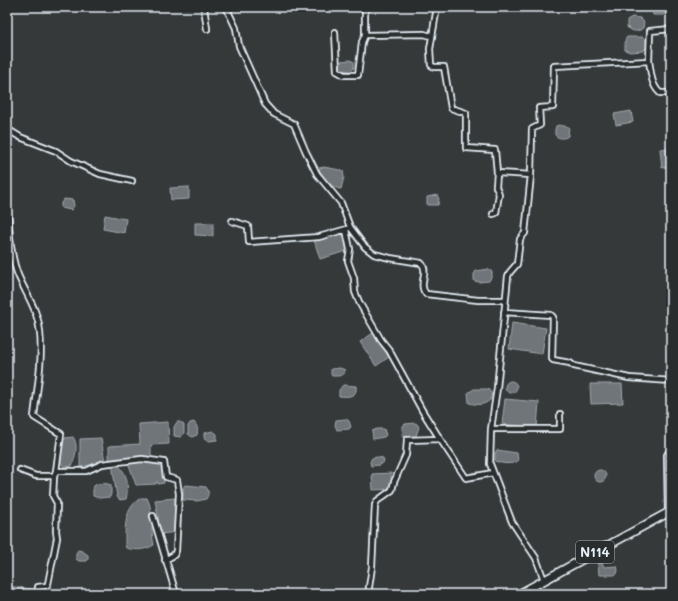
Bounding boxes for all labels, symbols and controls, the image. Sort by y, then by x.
road number: N114 [576,541,614,563]

